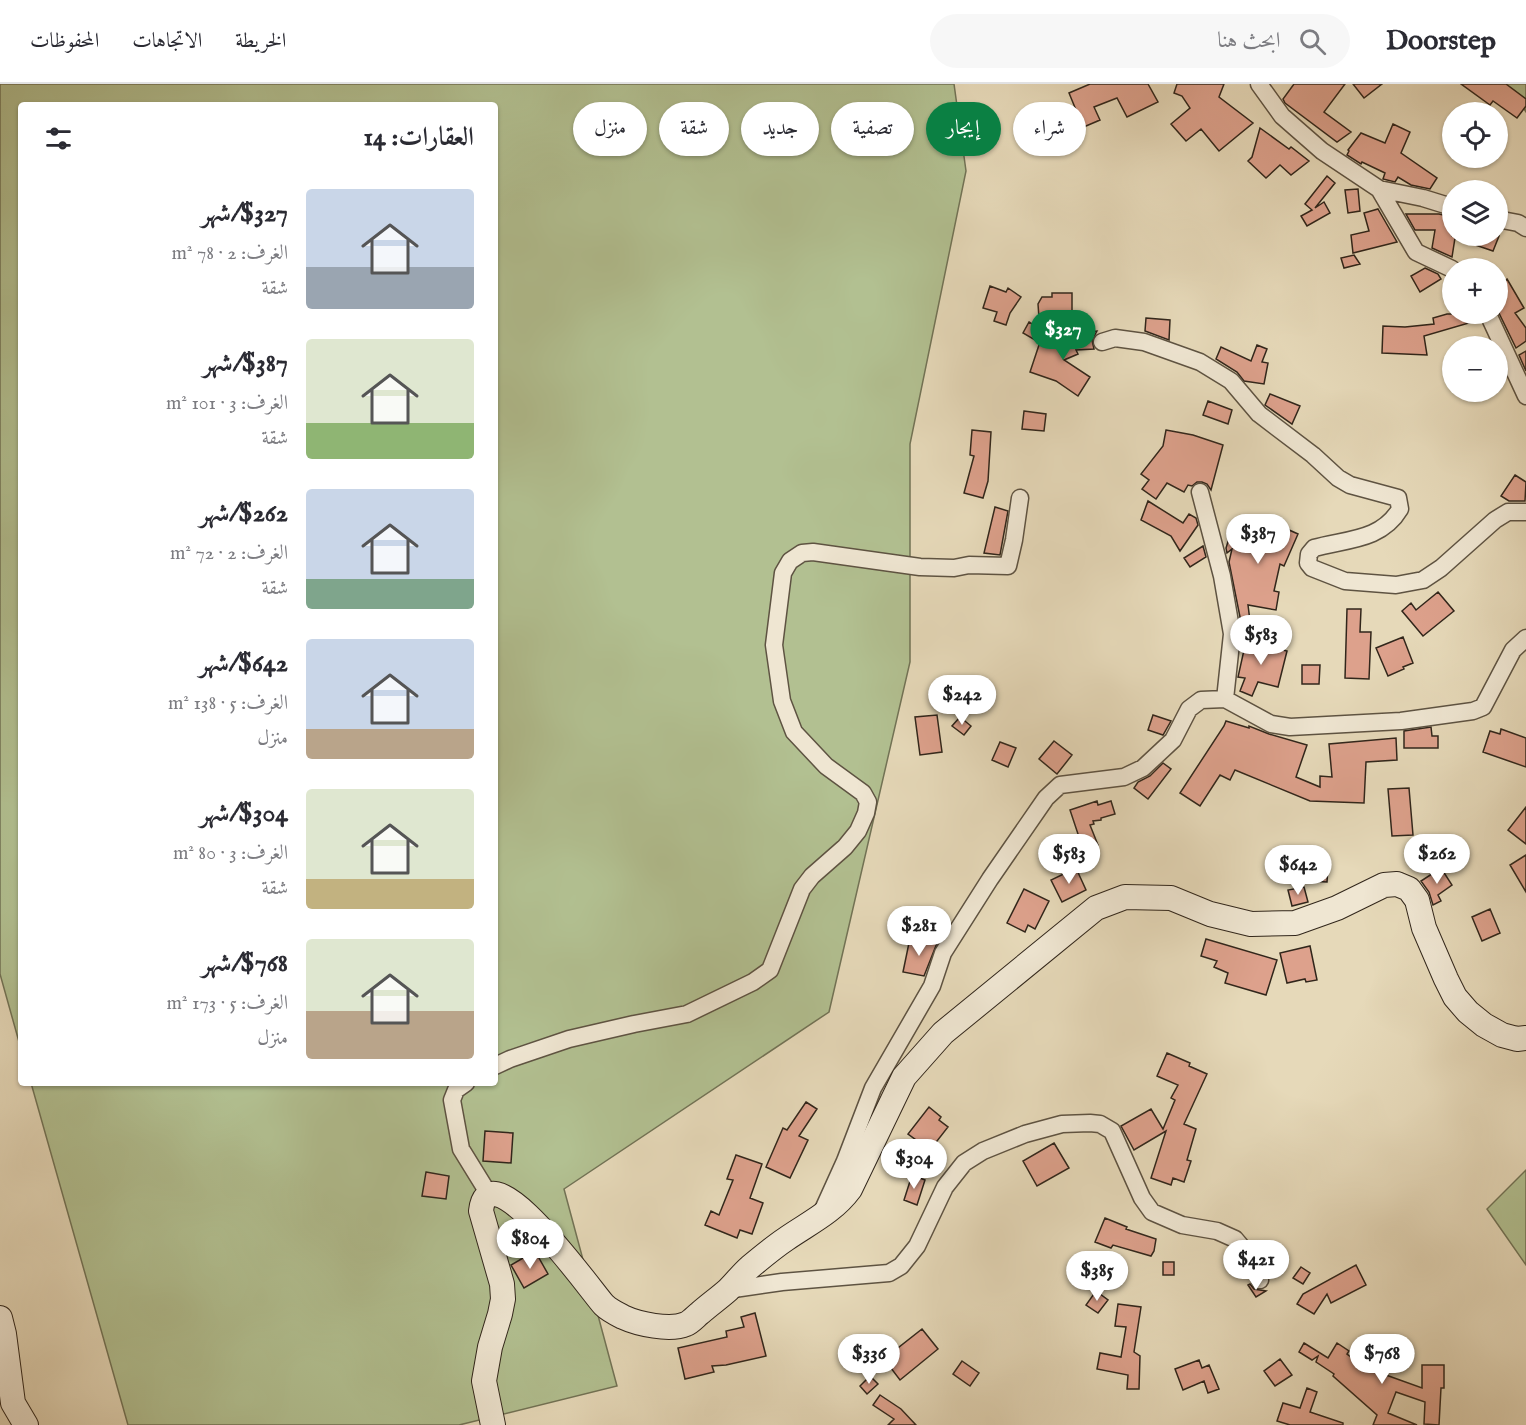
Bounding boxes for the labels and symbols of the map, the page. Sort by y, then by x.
pin: $327 [1027,310,1099,361]
pin: $387 [1222,514,1294,565]
pin: $583 [1225,615,1297,666]
pin: $242 [926,675,998,726]
pin: $583 [1033,834,1105,885]
pin: $262 [1401,834,1473,885]
pin: $642 [1262,845,1334,896]
pin: $281 [883,906,955,957]
pin: $304 [878,1139,950,1190]
pin: $804 [494,1219,566,1270]
pin: $421 [1220,1240,1292,1291]
pin: $385 [1061,1251,1133,1302]
pin: $336 [833,1334,905,1385]
pin: $768 [1346,1334,1418,1385]

